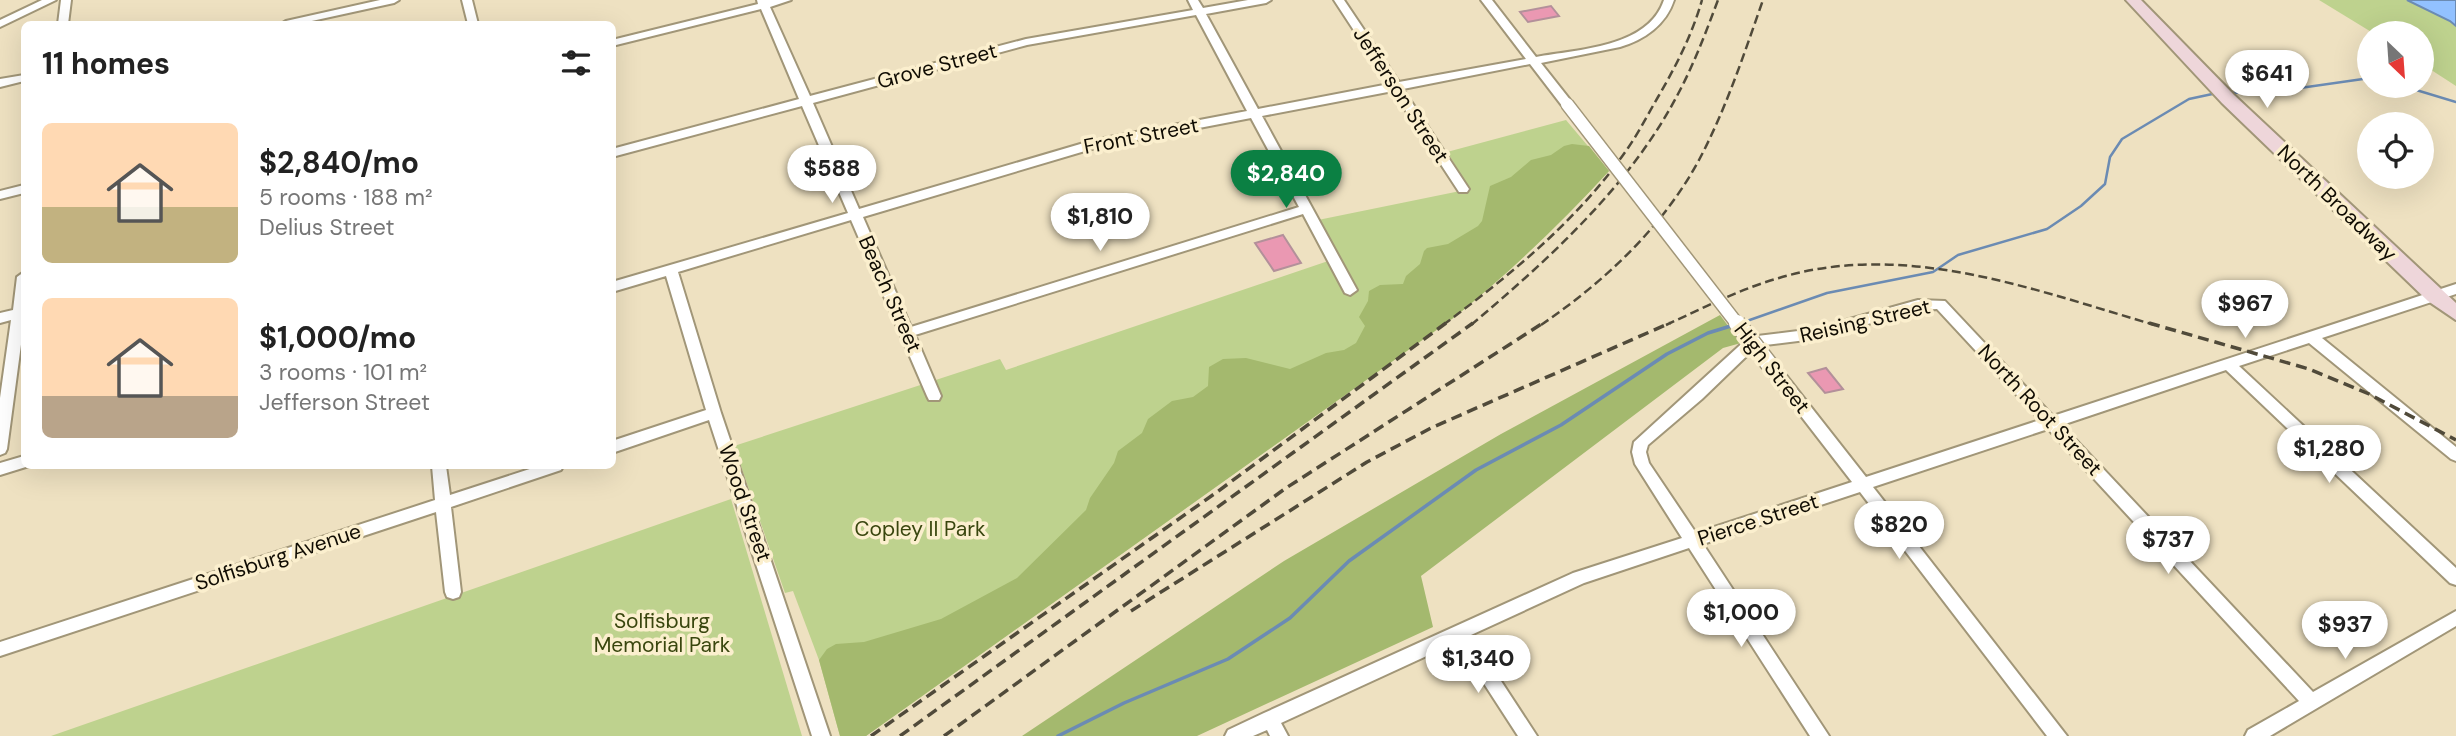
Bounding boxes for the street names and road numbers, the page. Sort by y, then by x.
street label: Jefferson Street [1347,22,1455,168]
street label: Grove Street [874,37,1000,95]
street label: Front Street [1081,111,1201,161]
street label: North Broadway [2271,139,2403,268]
street label: Beach Street [852,231,928,357]
street label: Reising Street [1797,292,1933,350]
street label: High Street [1728,317,1816,419]
street label: North Root Street [1972,338,2108,482]
street label: Wood Street [712,441,778,565]
street label: Pierce Street [1694,487,1822,553]
street label: Solfisburg Avenue [191,517,365,597]

